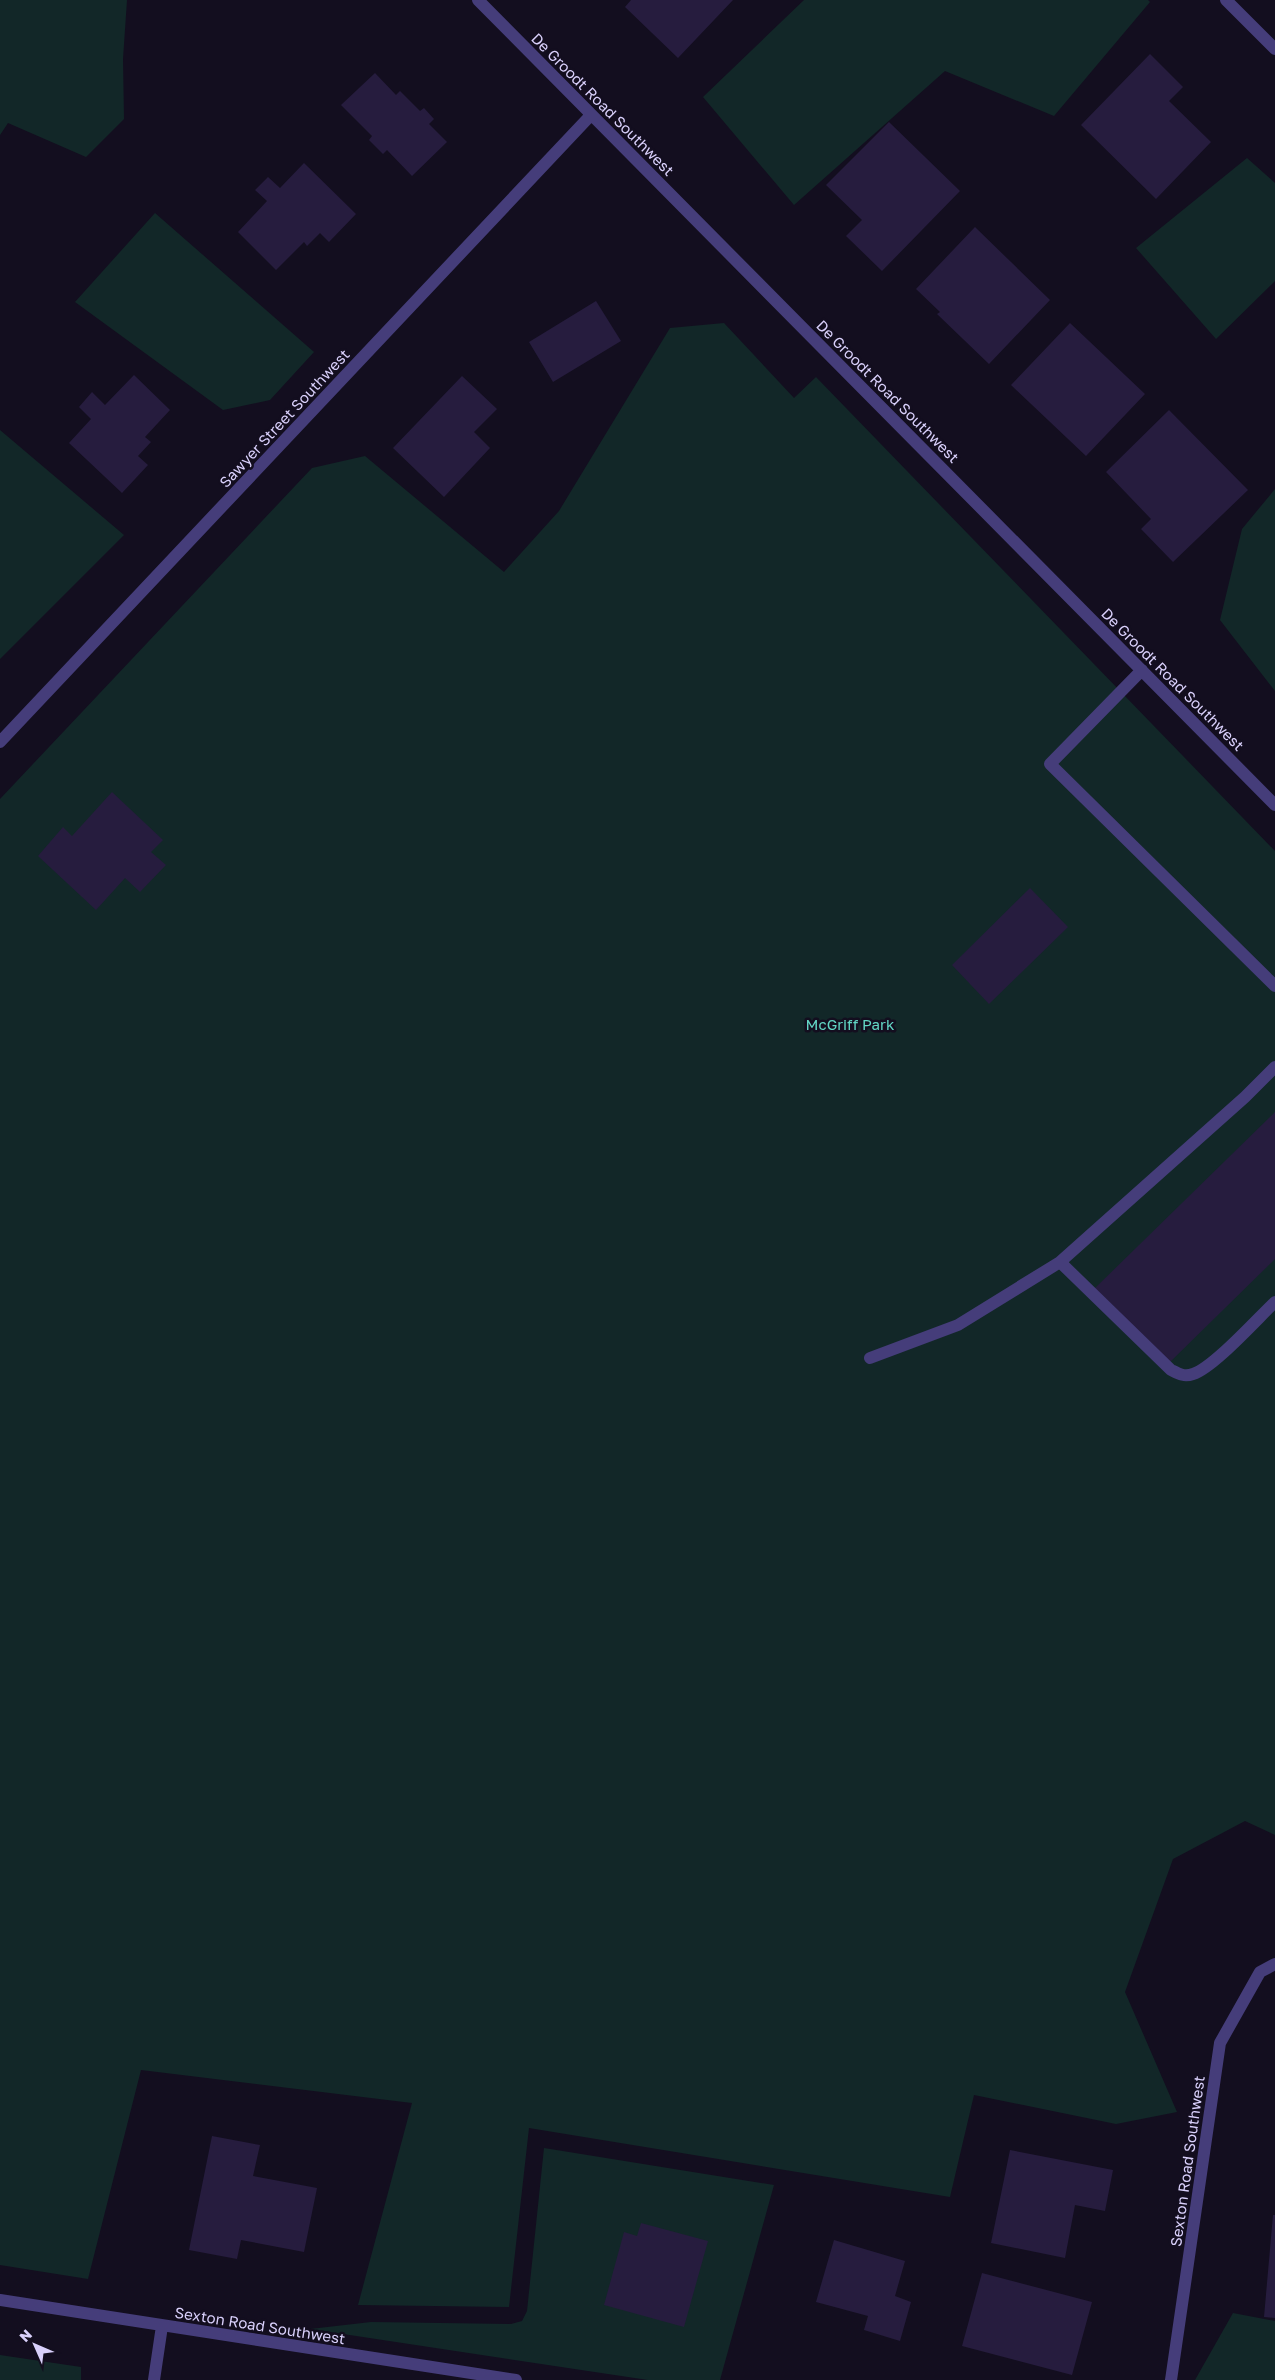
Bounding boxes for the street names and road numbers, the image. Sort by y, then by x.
street label: De Groodt Road Southwest [528,29,678,179]
street label: De Groodt Road Southwest [813,316,963,466]
street label: Sawyer Street Southwest [215,345,353,491]
street label: De Groodt Road Southwest [1098,604,1248,754]
street label: Sexton Road Southwest [1166,2074,1208,2248]
street label: Sexton Road Southwest [173,2303,347,2347]

